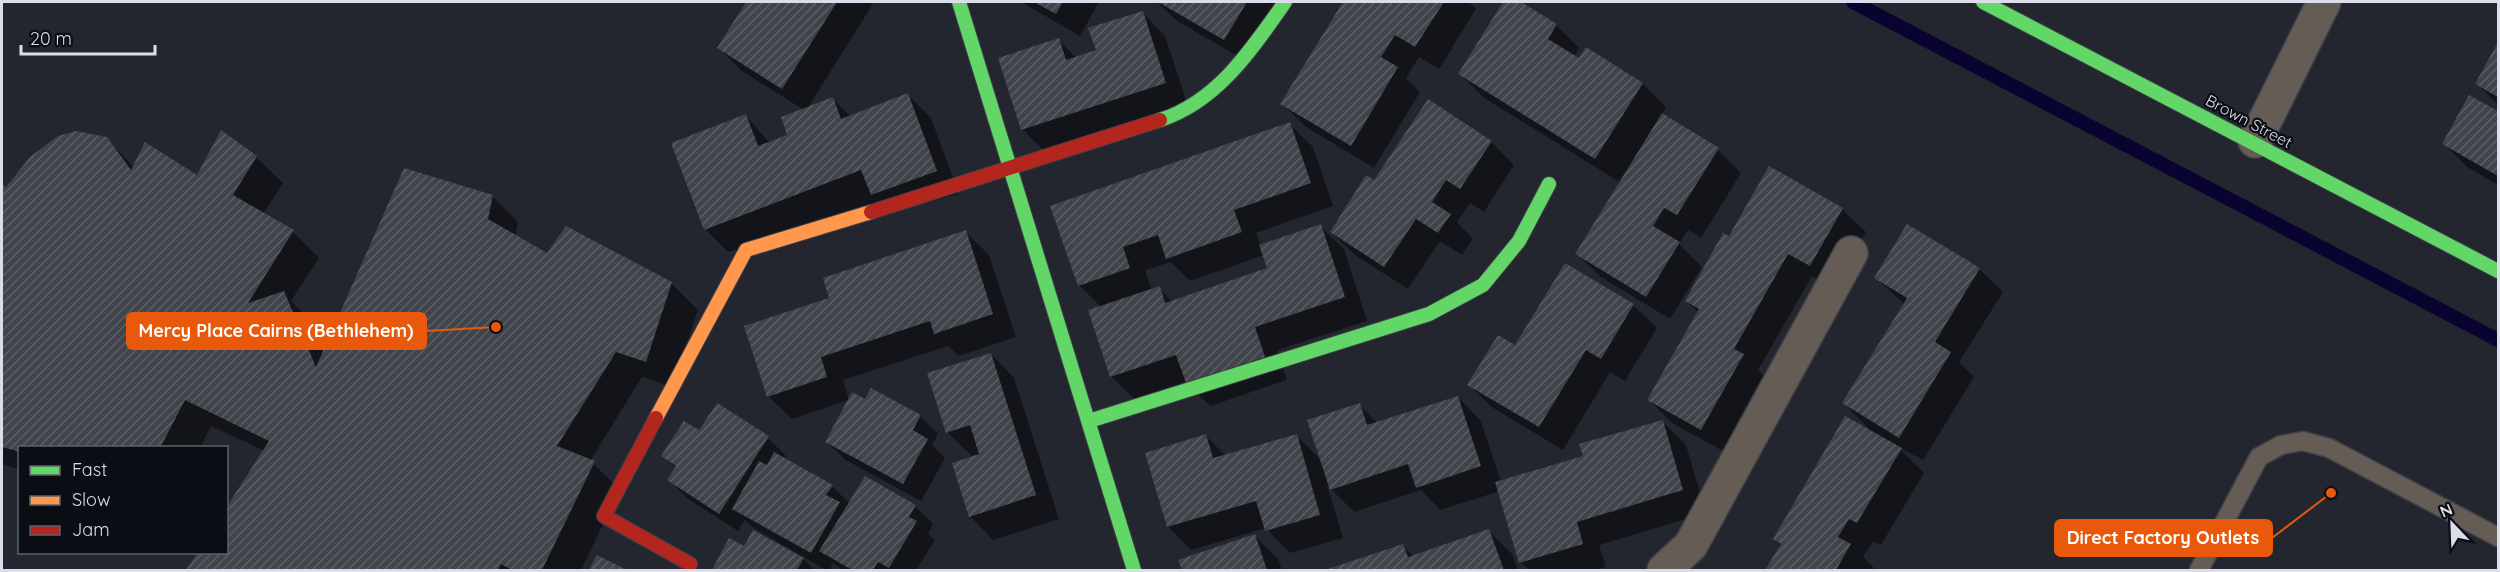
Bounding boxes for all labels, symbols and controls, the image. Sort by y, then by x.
scale bar [21,18,154,56]
text: 20 m [30,27,72,50]
street label: Brown Street [2202,90,2296,152]
callout: Mercy Place Cairns (Bethlehem) [127,313,426,349]
text: Mercy Place Cairns (Bethlehem) [138,319,414,342]
legend [18,446,228,554]
text: Fast [72,458,107,481]
text: Slow [72,488,110,511]
north arrow [2422,494,2482,554]
text: N [2437,499,2455,522]
text: Jam [72,518,110,541]
callout: Direct Factory Outlets [2055,520,2272,556]
text: Direct Factory Outlets [2067,526,2260,549]

